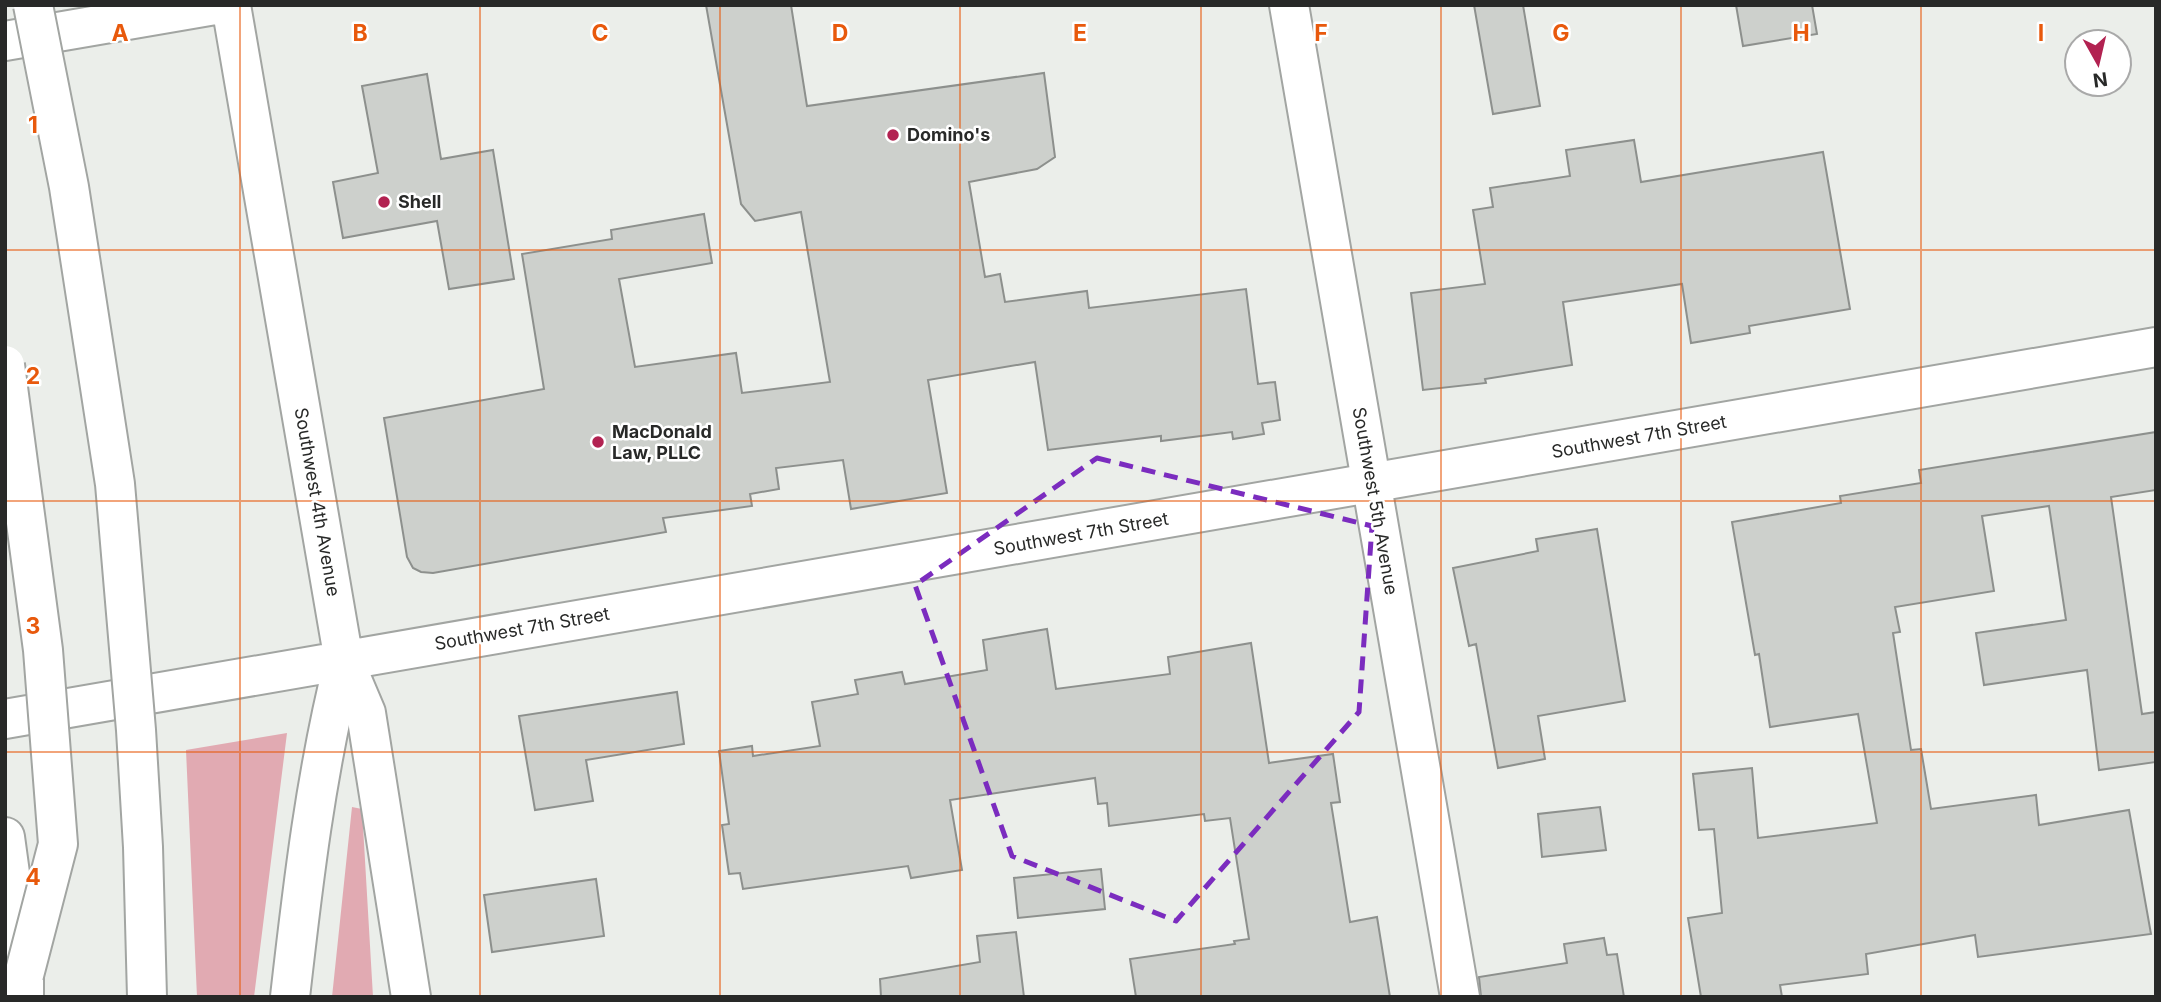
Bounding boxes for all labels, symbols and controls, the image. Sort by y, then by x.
text: A [111,19,129,47]
text: B [352,19,368,47]
text: C [591,19,609,47]
text: D [832,19,848,47]
text: E [1073,19,1087,47]
text: F [1314,19,1328,47]
text: G [1552,19,1570,47]
text: H [1792,19,1810,47]
text: I [2038,19,2044,47]
north arrow [2063,28,2133,98]
text: N [2092,67,2109,92]
text: 1 [28,111,38,139]
place label: Domino's [907,124,990,145]
marker: Domino's [885,127,901,143]
place label: Shell [398,191,441,212]
marker: Shell [376,194,392,210]
text: 2 [26,362,40,390]
street label: Southwest 5th Avenue [1349,405,1402,597]
street label: Southwest 4th Avenue [291,406,344,598]
street label: Southwest 7th Street [1550,411,1728,462]
place label: MacDonald Law, PLLC [612,421,712,463]
marker: MacDonald Law, PLLC [590,434,606,450]
street label: Southwest 7th Street [992,508,1170,559]
street label: Southwest 7th Street [433,603,611,654]
text: 3 [26,612,40,640]
text: 4 [25,863,41,891]

